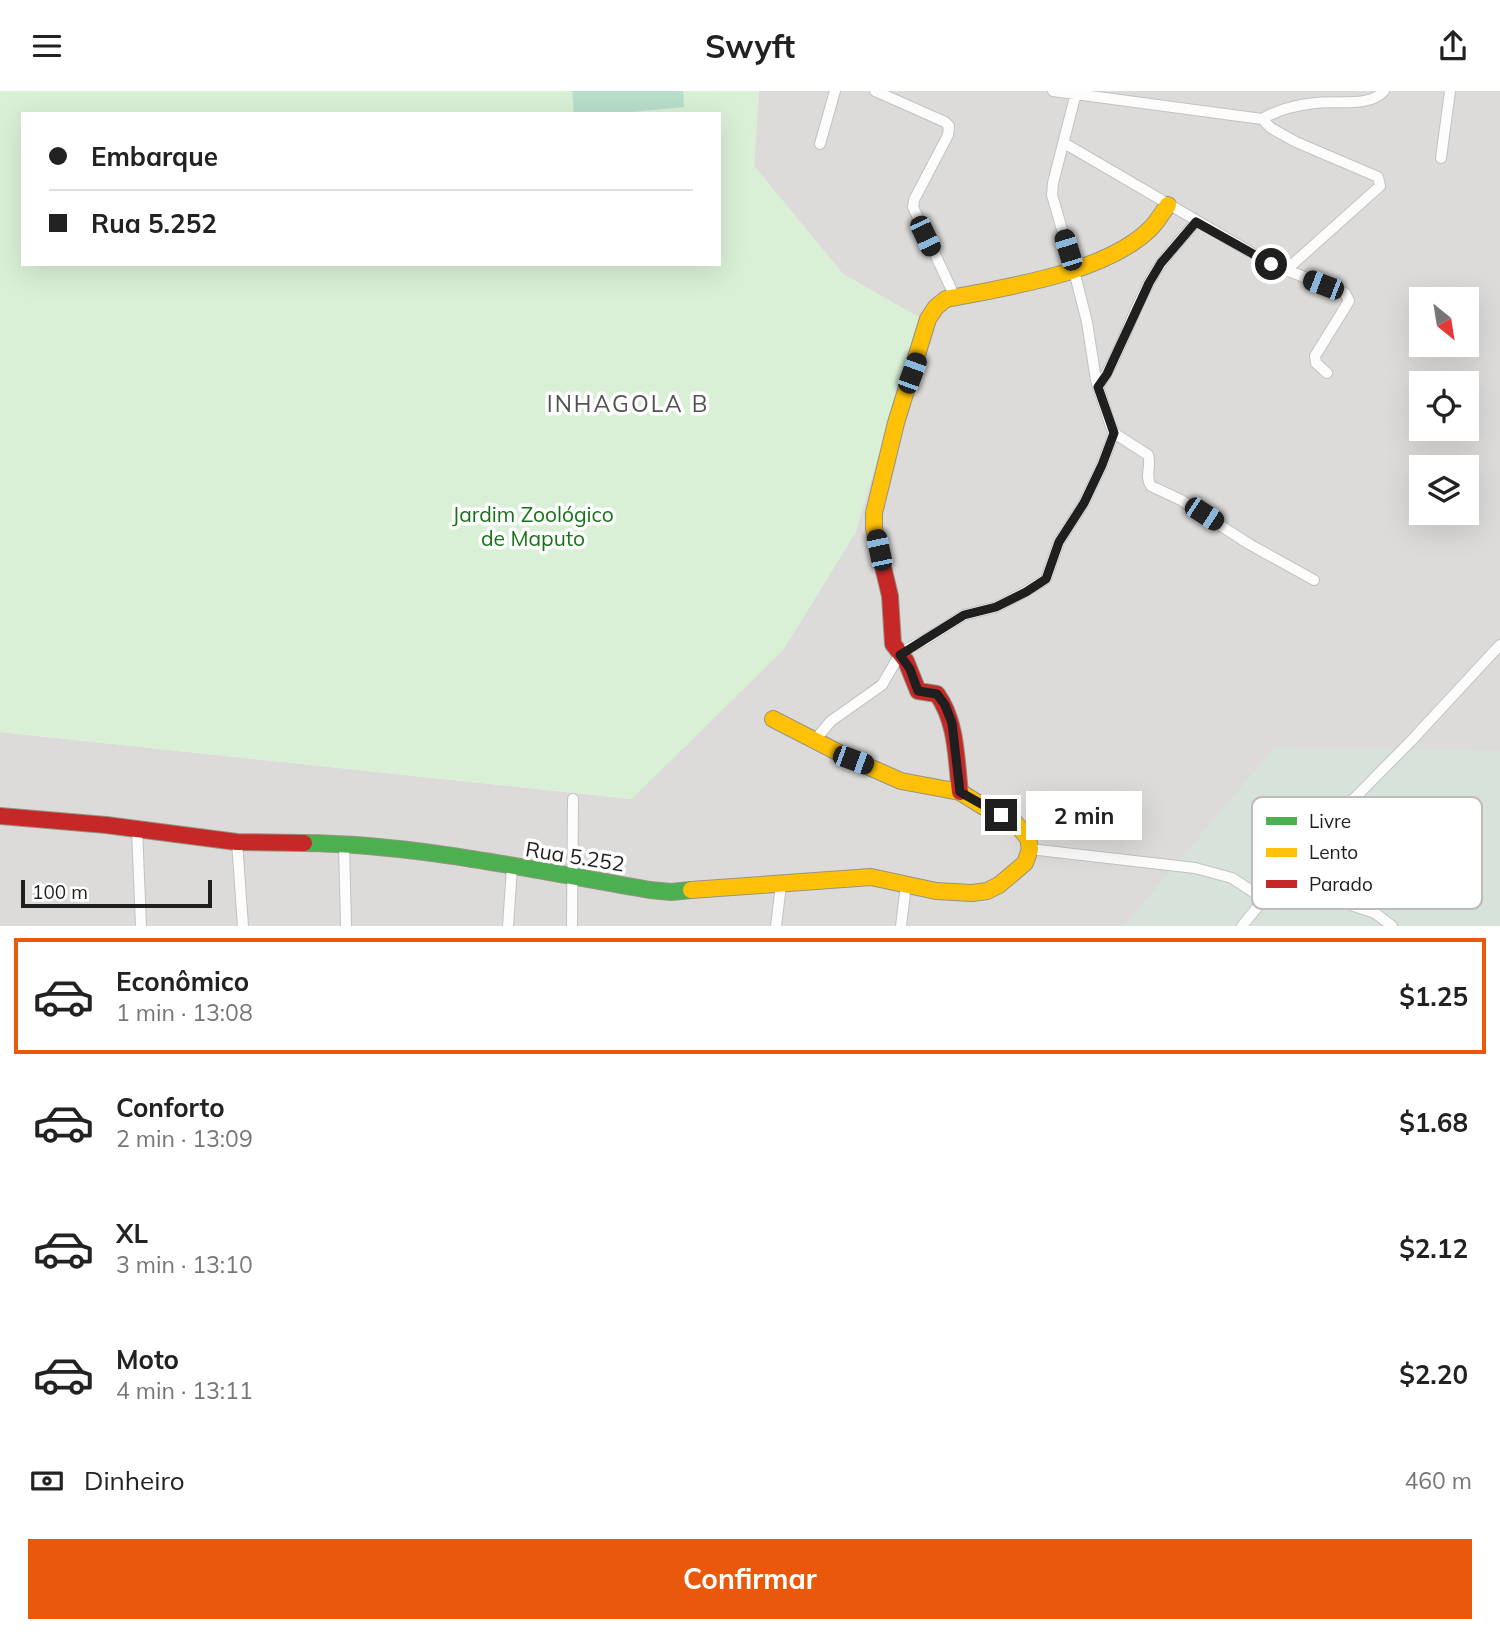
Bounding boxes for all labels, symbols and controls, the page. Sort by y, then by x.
text: Swyft [705,26,795,66]
icon: menu [28,27,66,65]
icon: share [1434,27,1472,65]
text: Embarque [91,140,218,173]
text: Rua 5.252 [91,207,217,240]
car [907,213,944,259]
car [1052,227,1085,273]
route start [1255,248,1287,280]
car [1300,268,1347,302]
north arrow [1409,287,1479,357]
map controls [1409,287,1479,525]
car [895,350,930,396]
button: locate [1409,371,1479,441]
district label: INHAGOLA B [547,389,709,418]
button: layers [1409,455,1479,525]
car [1181,494,1228,534]
park label: Jardim Zoológico de Maputo [452,501,614,551]
car [865,527,894,573]
car [830,743,877,777]
callout: 2 min [1026,791,1141,839]
legend [1252,797,1482,909]
route end [985,799,1017,831]
text: 2 min [1054,801,1114,830]
text: Livre [1309,809,1351,833]
street label: Rua 5.252 [524,835,626,877]
text: Lento [1309,840,1358,864]
text: Parado [1309,872,1373,896]
scale bar [21,877,212,909]
text: 100 m [32,880,88,904]
icon: car [32,965,95,1028]
text: Econômico [116,965,249,998]
text: $1.25 [1399,980,1468,1013]
text: 1 min · 13:08 [116,998,253,1027]
icon: car [32,1091,95,1154]
text: Conforto [116,1091,225,1124]
text: $1.68 [1399,1106,1468,1139]
text: 2 min · 13:09 [116,1124,253,1153]
icon: car [32,1217,95,1280]
text: XL [116,1217,148,1250]
text: $2.12 [1399,1232,1468,1265]
text: 3 min · 13:10 [116,1250,253,1279]
icon: car [32,1343,95,1406]
text: Moto [116,1343,179,1376]
text: $2.20 [1399,1358,1468,1391]
text: 4 min · 13:11 [116,1376,253,1405]
icon: cash [28,1462,66,1500]
text: Dinheiro [84,1464,185,1497]
text: 460 m [1404,1466,1472,1495]
button: Confirmar [28,1539,1472,1619]

